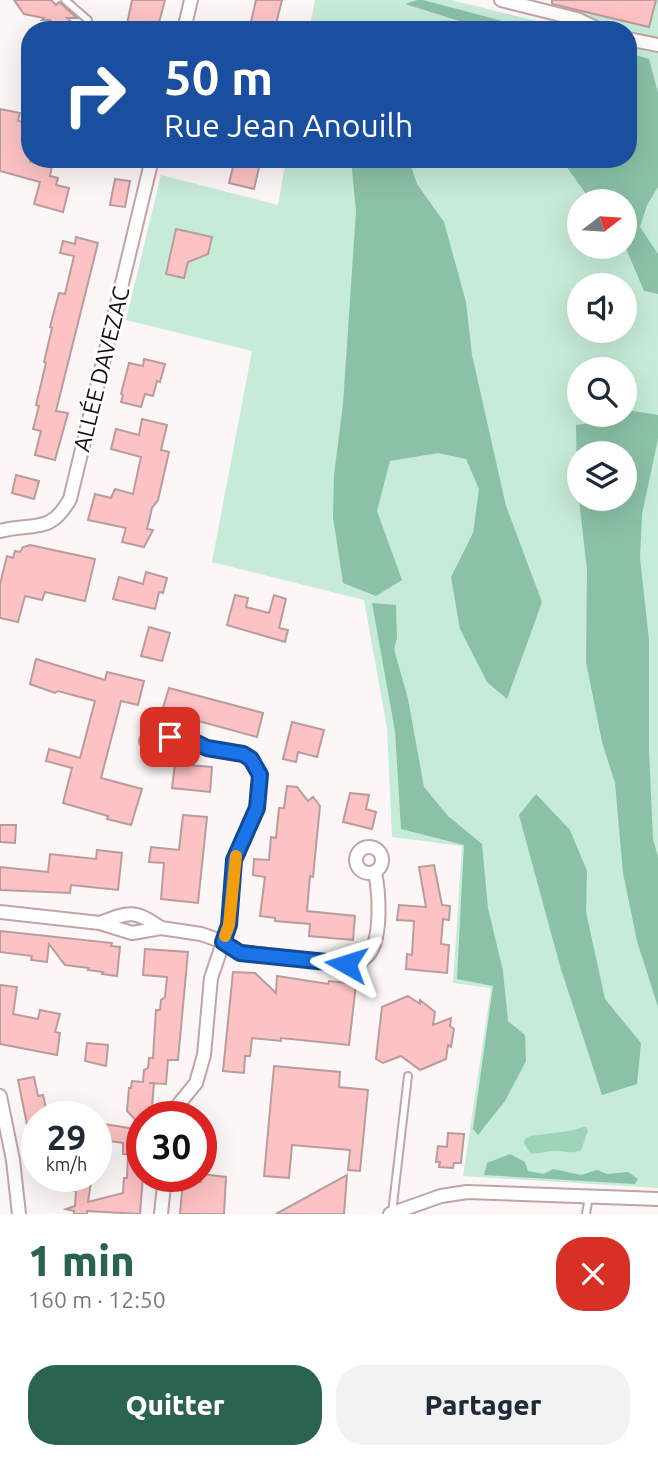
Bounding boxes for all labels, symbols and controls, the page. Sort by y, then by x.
icon: right [49,49,140,140]
text: 50 m [164,49,273,104]
text: Rue Jean Anouilh [164,107,413,143]
north arrow [567,189,637,259]
map controls [567,189,637,511]
button: sound [567,273,637,343]
street label: ALLÉE DAVEZAC [67,284,134,454]
button: search [567,357,637,427]
button: layers [567,441,637,511]
pin [140,707,200,767]
icon: arrive [151,718,189,756]
position arrow [309,927,383,1001]
speed limit sign: 30 [126,1101,217,1192]
text: 29 [47,1117,86,1157]
text: km/h [46,1154,87,1174]
text: 1 min [28,1237,135,1284]
button: close [556,1237,630,1311]
text: 160 m · 12:50 [28,1287,166,1312]
button: Quitter [28,1365,322,1445]
button: Partager [336,1365,630,1445]

